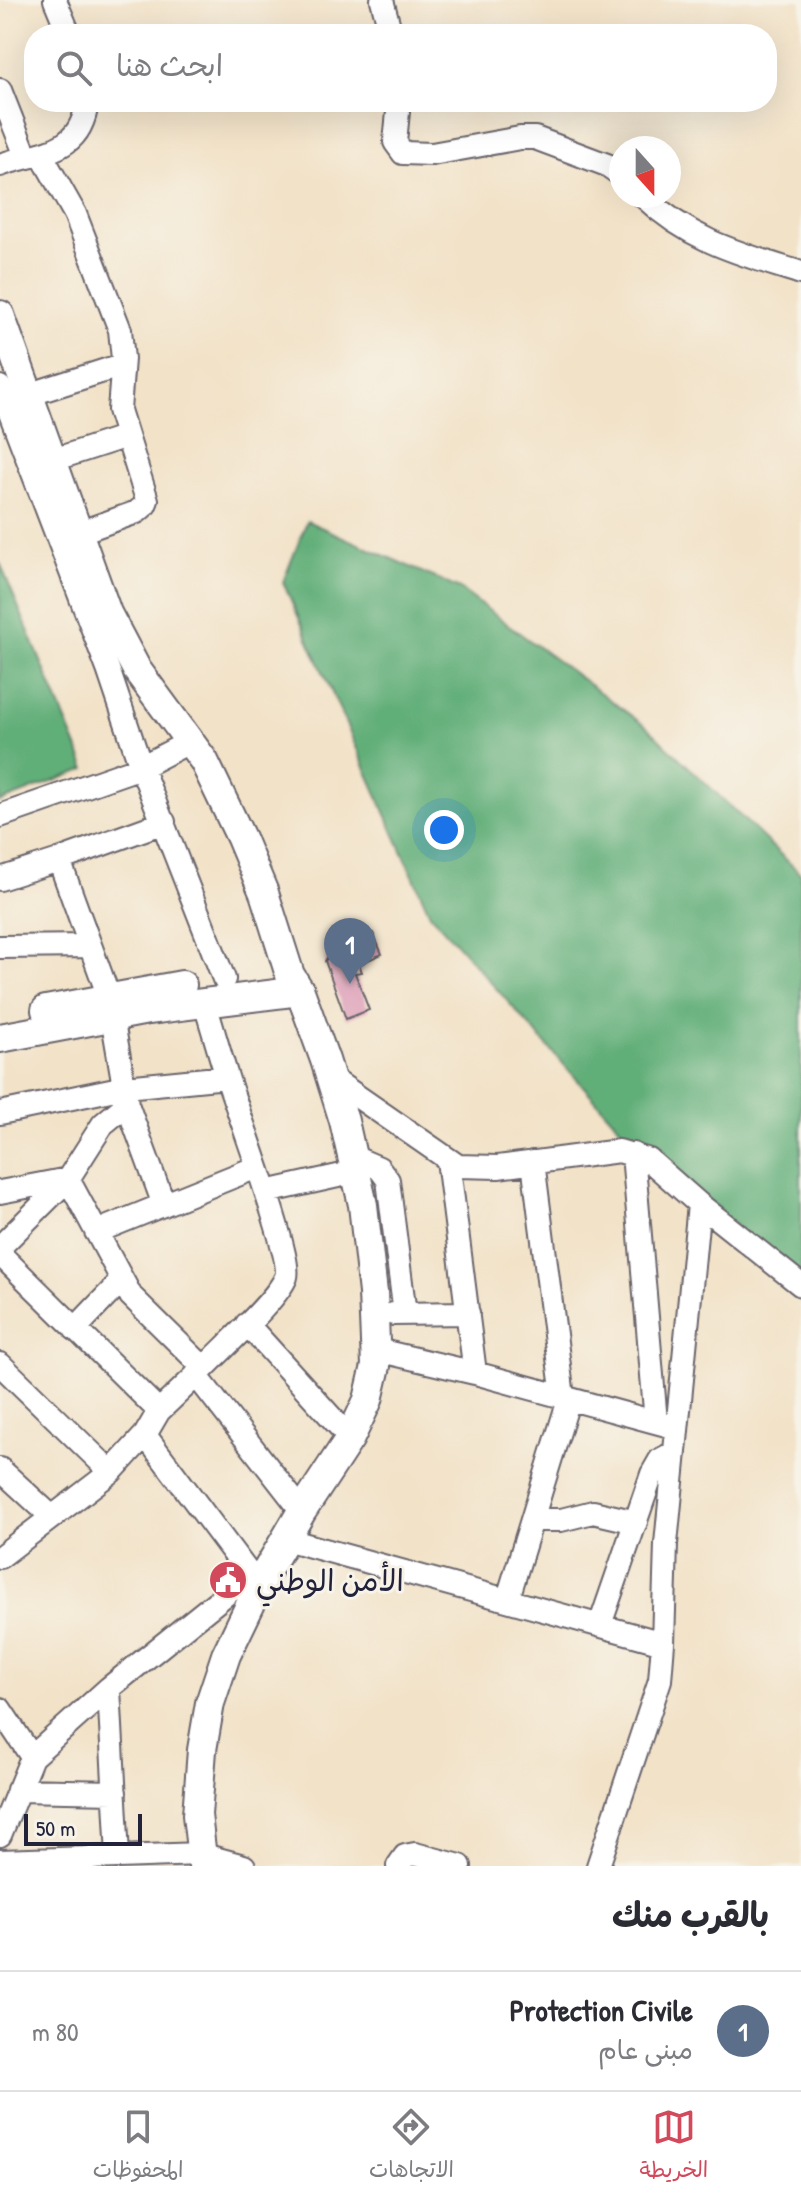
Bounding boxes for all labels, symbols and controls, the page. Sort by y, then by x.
search box [24,24,777,112]
text: ابحث هنا [116,45,223,85]
icon: search [52,46,96,90]
north arrow [609,136,681,208]
your location [424,810,464,850]
pin: 1 [324,918,376,984]
public building icon: الأمن الوطني [207,1559,249,1601]
place label: الأمن الوطني [256,1560,404,1607]
scale bar [24,1810,142,1846]
text: 50 m [36,1813,75,1843]
text: بالقرب منك [612,1892,769,1938]
text: Protection Civile [510,1990,693,2030]
text: 80 m [32,2014,79,2049]
text: 1 [738,2014,748,2049]
text: مبنى عام [598,2032,693,2067]
tab: المحفوظات [93,2105,183,2189]
tab: الاتجاهات [369,2105,454,2189]
tab: الخريطة [640,2105,708,2189]

